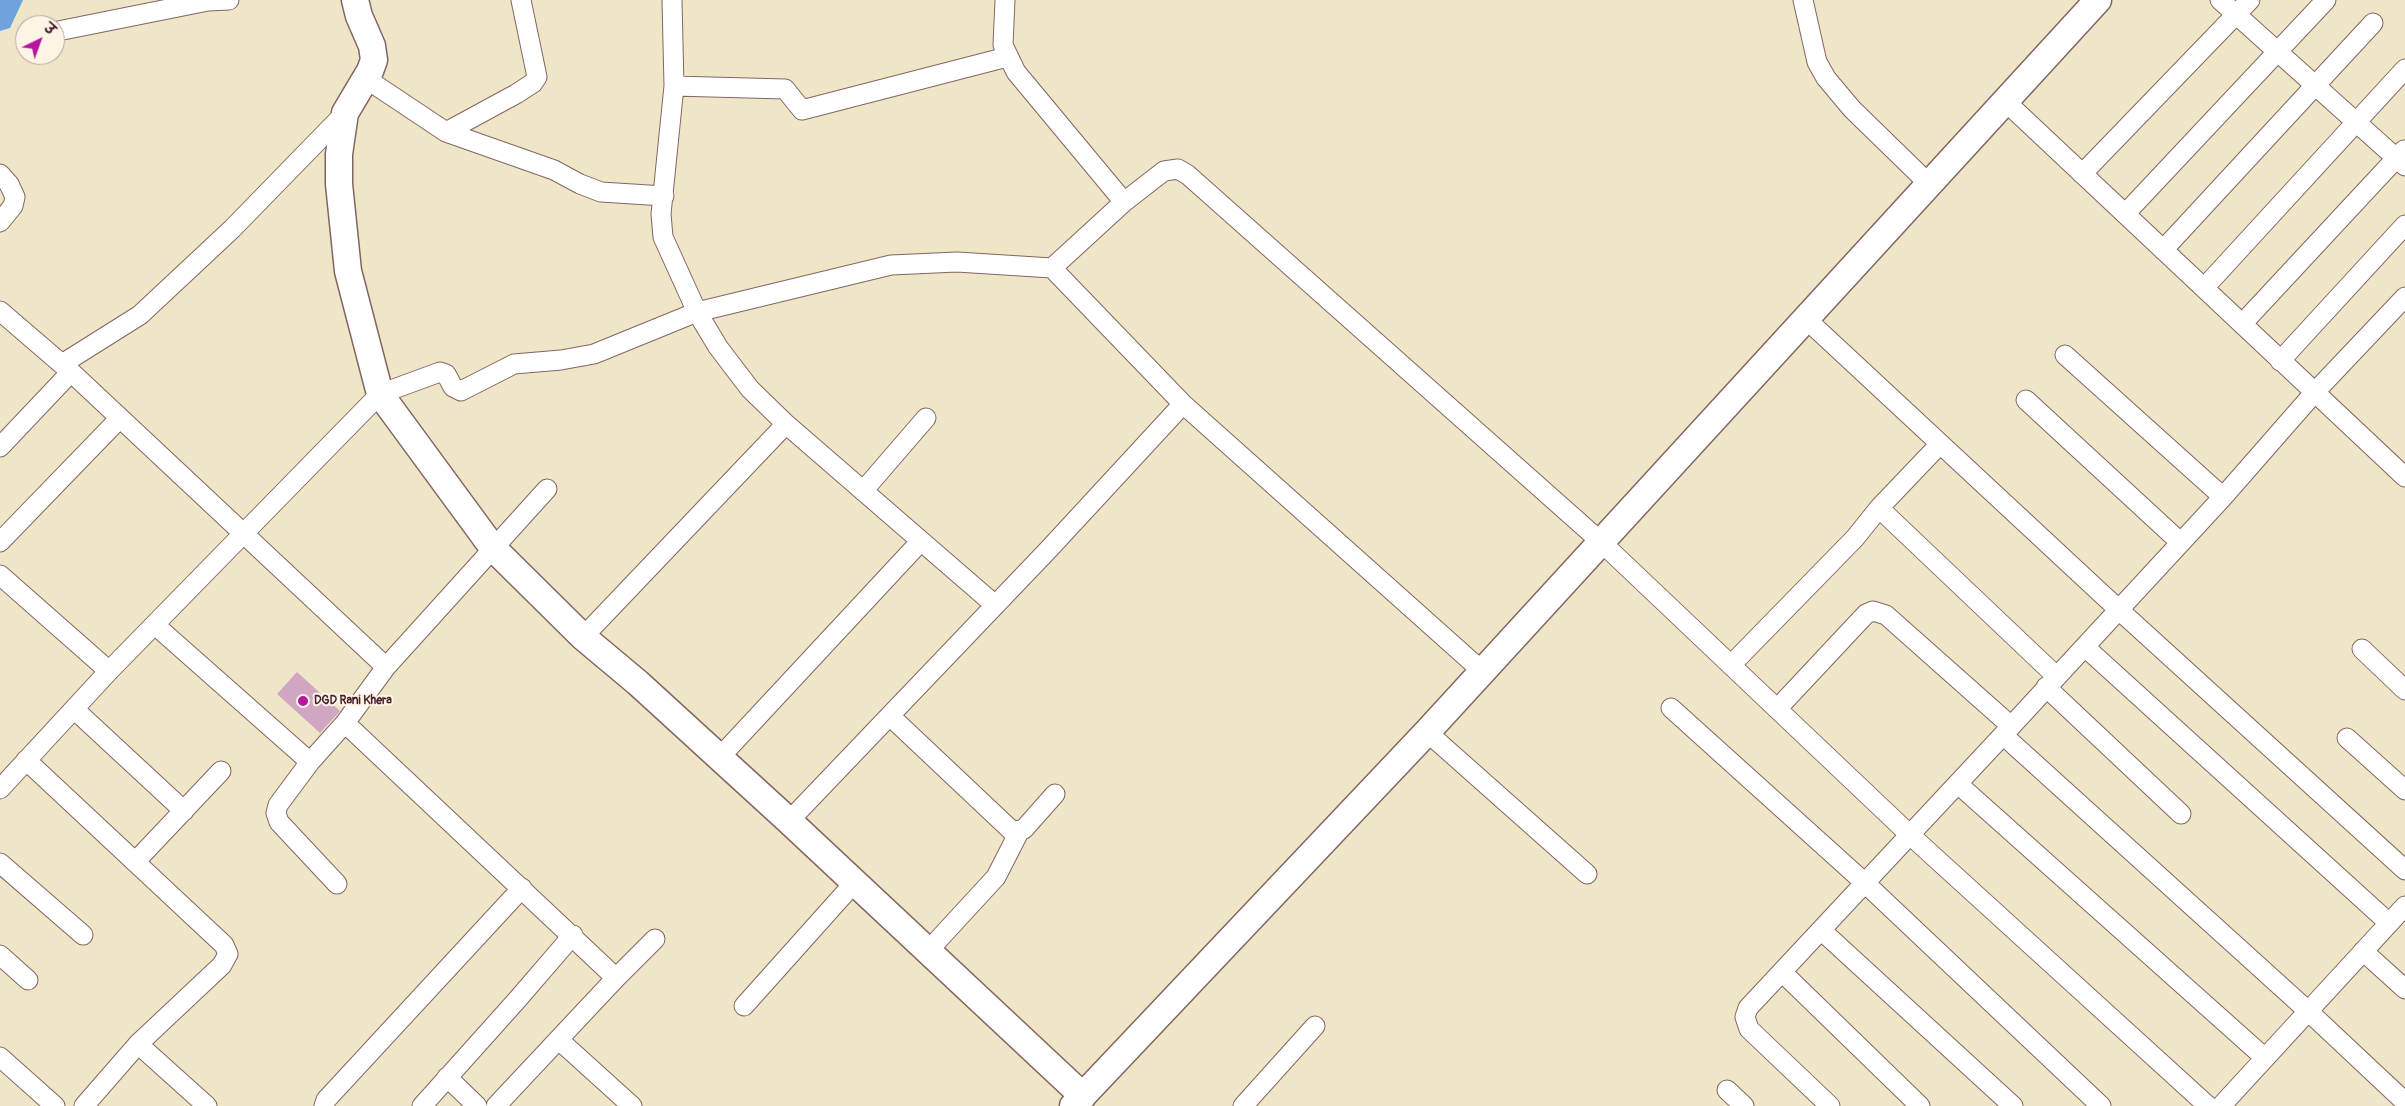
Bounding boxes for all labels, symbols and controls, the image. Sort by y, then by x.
north arrow [15,15,65,65]
text: उ [41,20,59,39]
marker: DGD Rani Khera [296,694,310,708]
place label: DGD Rani Khera [314,694,392,708]

